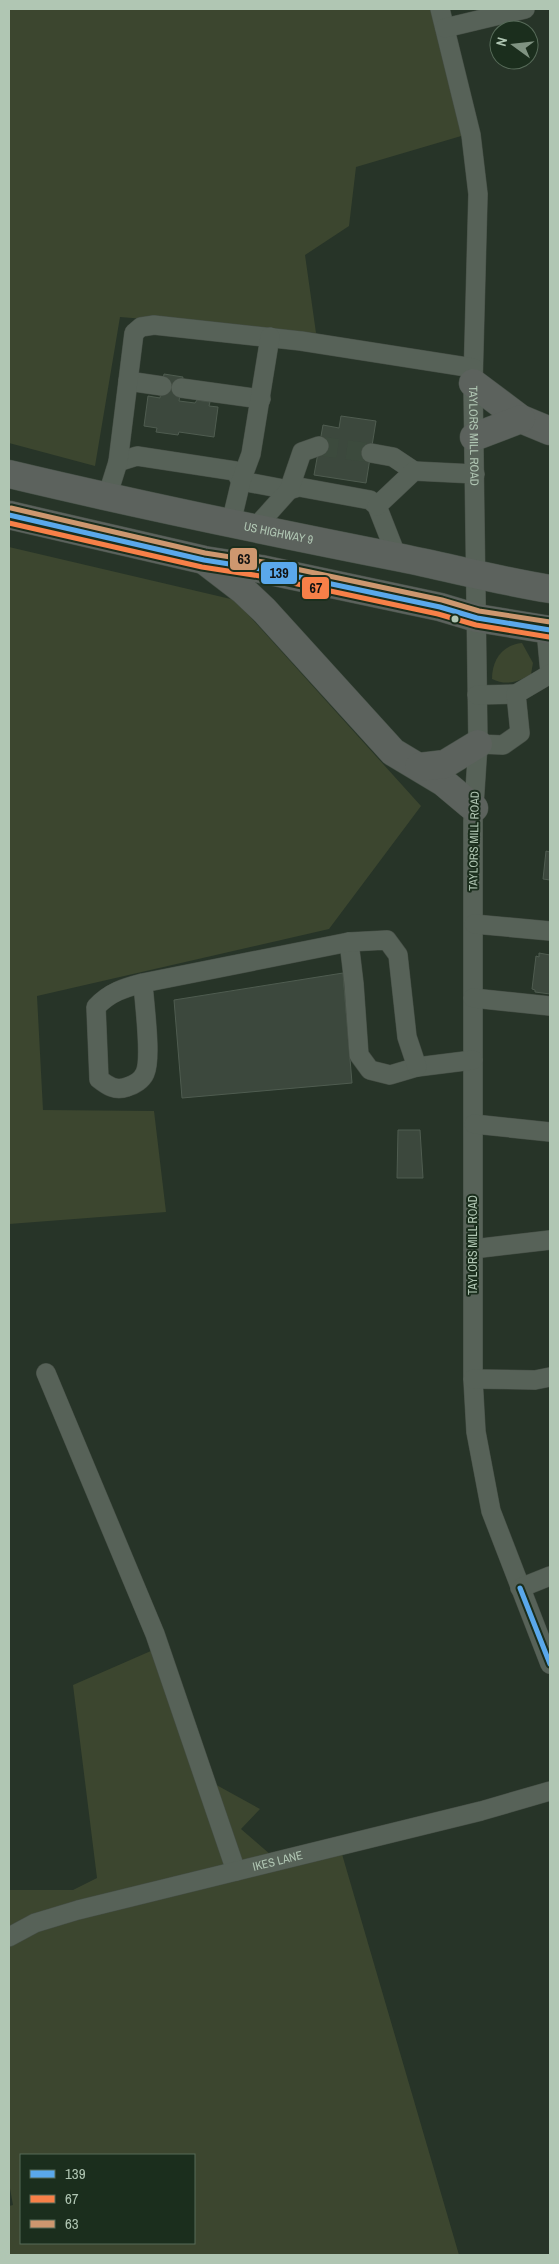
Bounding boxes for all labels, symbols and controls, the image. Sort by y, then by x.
north arrow [489,20,539,70]
text: N [492,35,511,48]
street label: TAYLORS MILL ROAD [465,386,482,486]
street label: US HIGHWAY 9 [242,518,315,548]
line badge: 63 [229,547,258,571]
text: 63 [238,550,250,568]
line badge: 139 [260,561,298,585]
text: 139 [269,564,289,582]
line badge: 67 [301,576,330,600]
text: 67 [310,579,323,597]
unlabelled marker [450,614,460,624]
street label: TAYLORS MILL ROAD [465,791,483,891]
street label: TAYLORS MILL ROAD [465,1195,481,1295]
street label: IKES LANE [251,1847,304,1875]
legend [20,2154,195,2244]
text: 139 [65,2163,86,2184]
text: 67 [65,2188,79,2209]
text: 63 [65,2213,79,2234]

